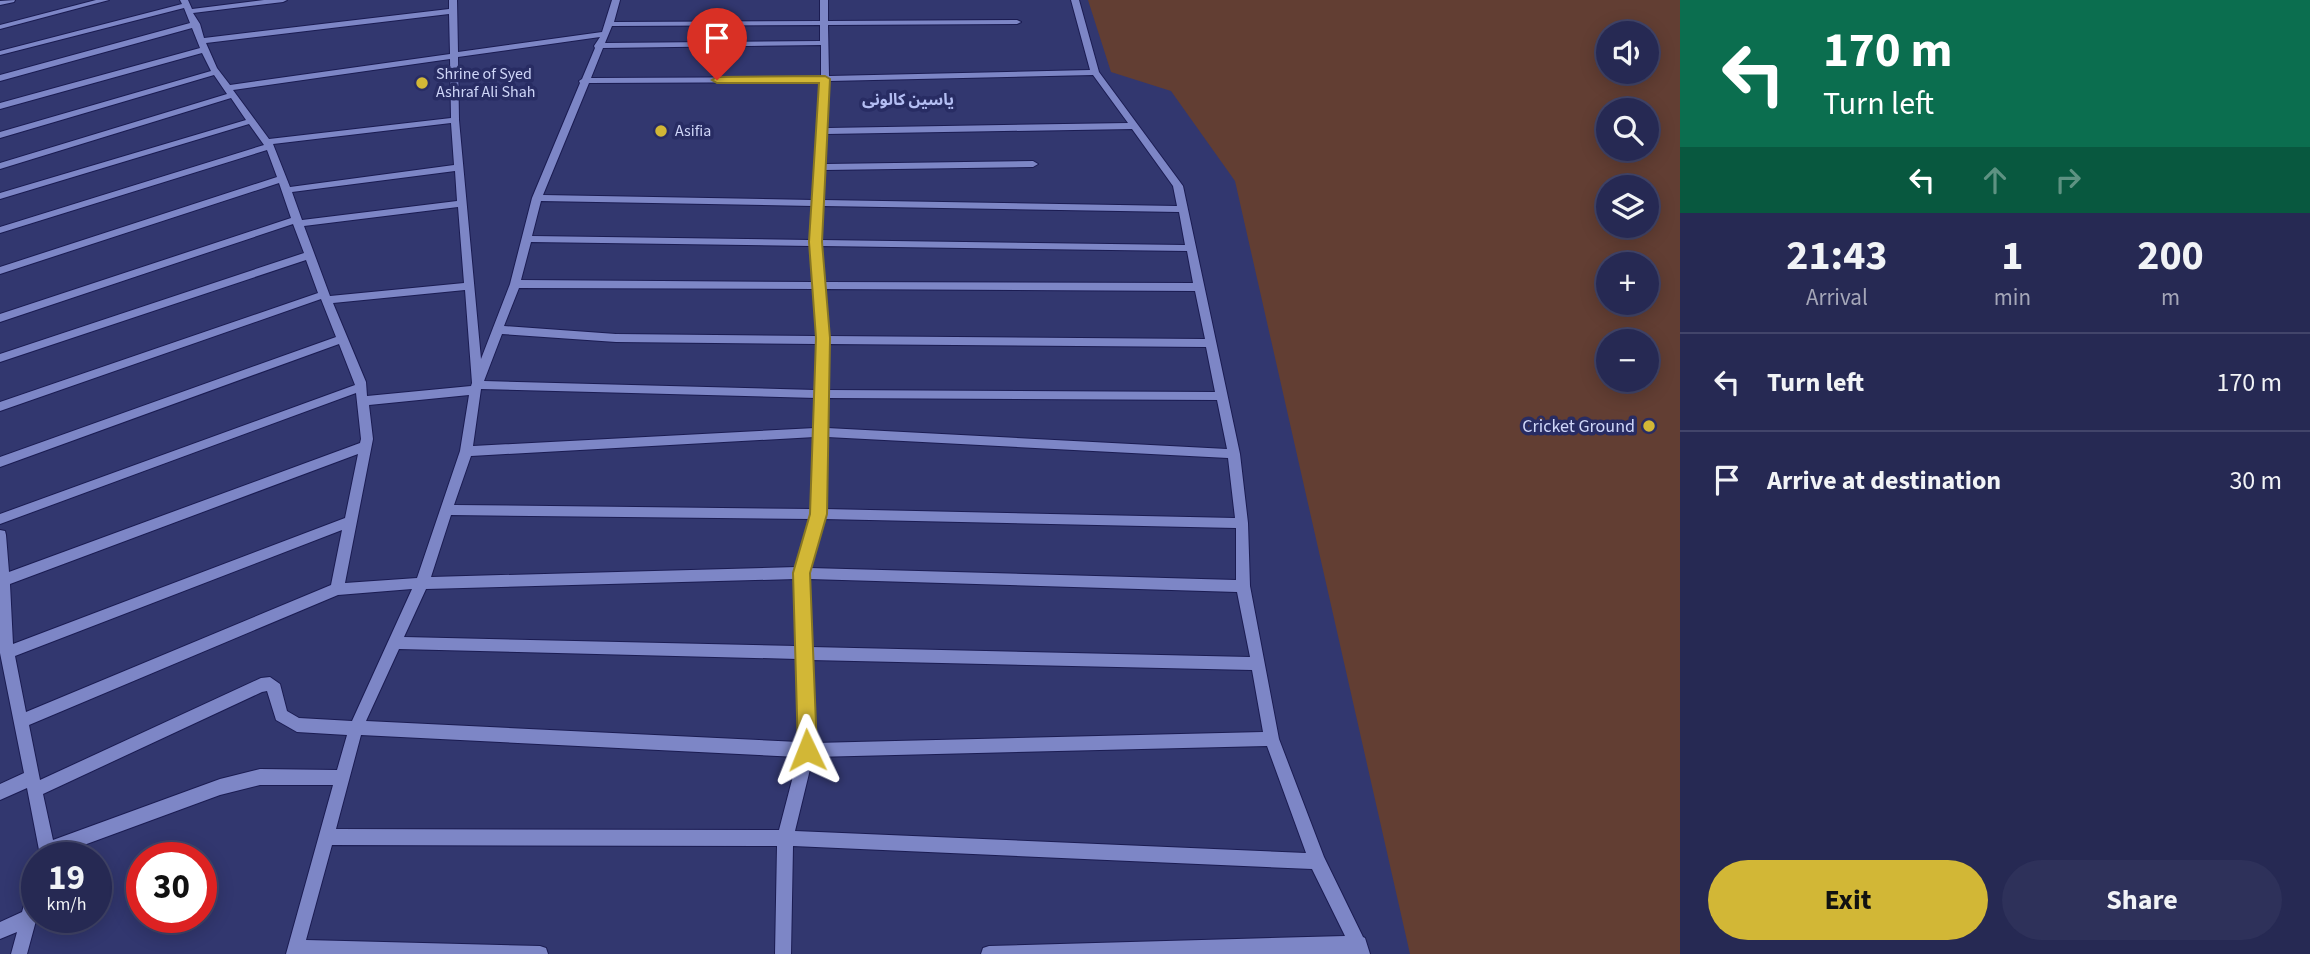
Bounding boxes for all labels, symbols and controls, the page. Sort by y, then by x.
pin [687,8,747,80]
text: 170 m [1823,16,1952,86]
icon: arrive [698,19,736,57]
map controls [1596,21,1659,392]
button: sound [1596,21,1659,84]
icon: left [1708,28,1799,119]
place label: Shrine of Syed Ashraf Ali Shah [436,63,536,103]
marker: Shrine of Syed Ashraf Ali Shah [414,75,430,91]
text: Turn left [1823,81,1934,127]
district label: یاسین کالونی [862,89,954,111]
button: search [1596,98,1659,161]
place label: Asifia [675,120,711,142]
marker: Asifia [653,123,669,139]
icon: left [1903,161,1941,199]
icon: ahead [1976,161,2014,199]
icon: right [2049,161,2087,199]
button: layers [1596,175,1659,238]
text: 21:43 [1786,226,1888,286]
text: 1 [2001,226,2023,286]
text: 200 [2137,226,2204,286]
button: + [1596,252,1659,315]
text: Arrival [1806,281,1868,314]
text: min [1994,281,2031,314]
text: m [2161,281,2180,314]
button: − [1596,329,1659,392]
icon: left [1708,363,1746,401]
text: Turn left [1767,364,1864,401]
text: 170 m [2216,364,2282,401]
place label: Cricket Ground [1522,414,1635,439]
marker: Cricket Ground [1641,418,1657,434]
icon: arrive [1708,461,1746,499]
text: Arrive at destination [1767,462,2001,499]
text: 30 m [2229,462,2282,499]
position arrow [770,713,844,787]
speed limit sign: 30 [126,842,217,933]
text: 19 [48,853,85,903]
button: Exit [1708,860,1988,940]
button: Share [2002,860,2282,940]
text: km/h [47,892,86,917]

